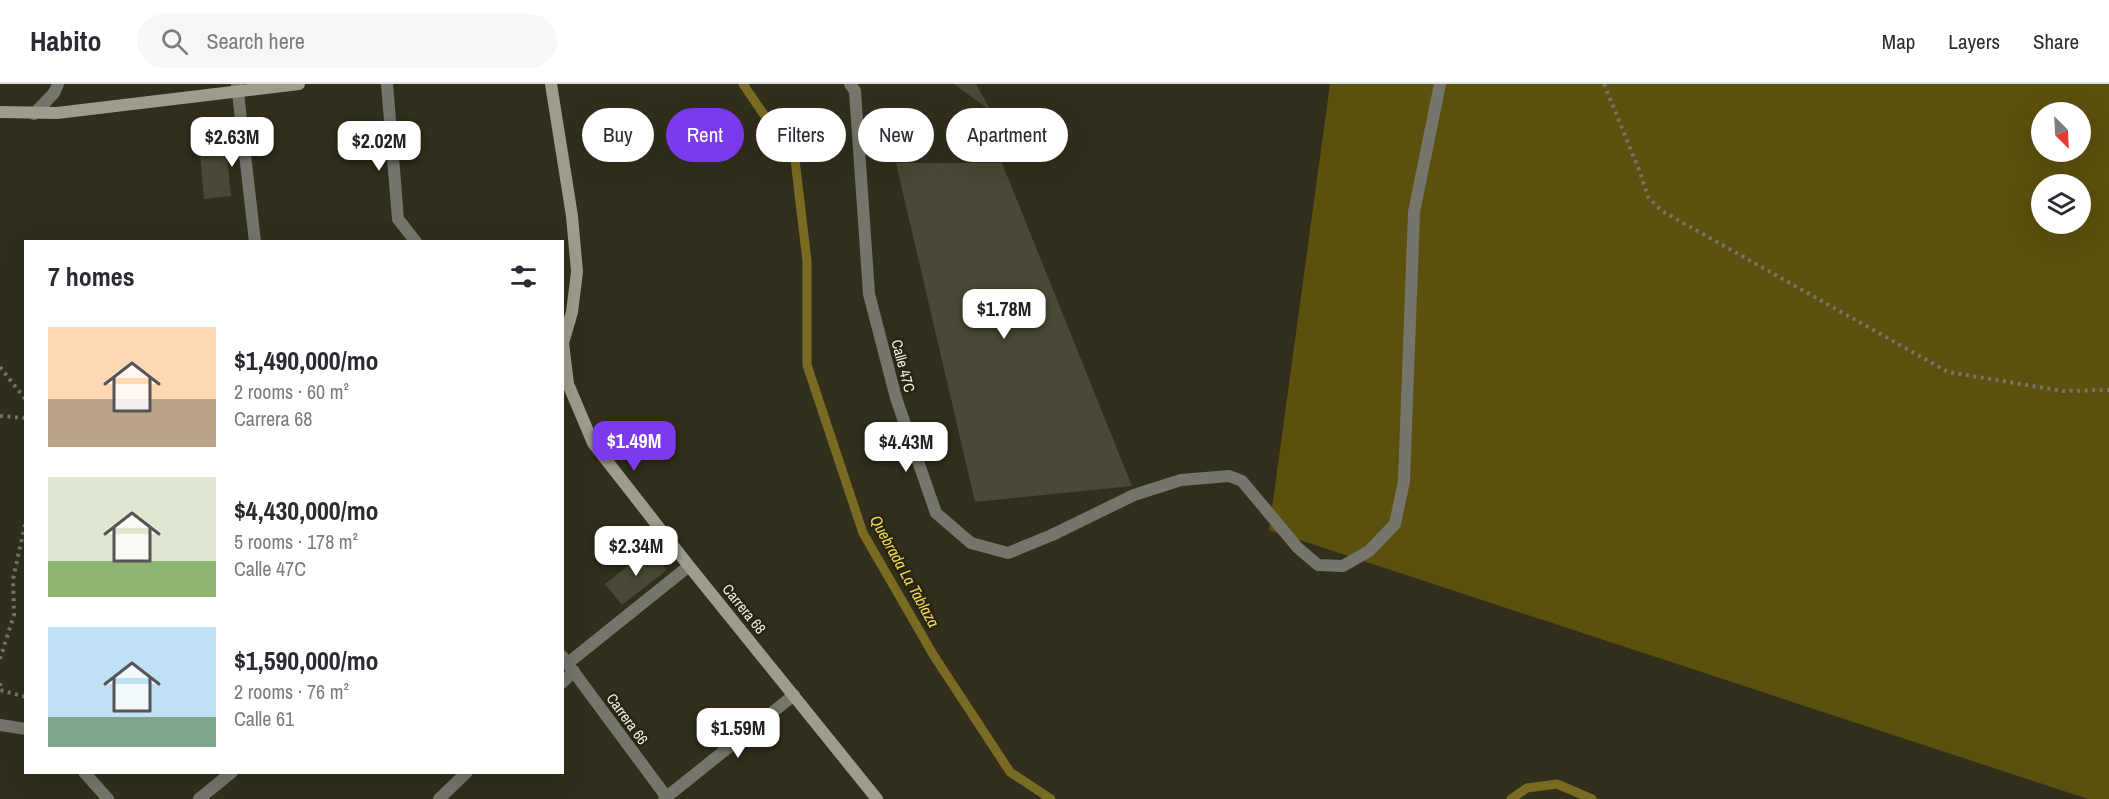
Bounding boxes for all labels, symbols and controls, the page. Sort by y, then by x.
search box [137,14,557,68]
text: Habito [30,22,101,60]
icon: search [158,25,191,58]
text: Search here [206,26,305,56]
text: Map [1882,27,1915,56]
text: Layers [1948,27,2000,56]
text: Share [2033,27,2079,56]
north arrow [2031,102,2091,162]
map controls [2031,102,2091,234]
chip: Buy [582,108,654,162]
chip: Rent [666,108,744,162]
chip: Filters [756,108,846,162]
chip: New [858,108,934,162]
chip: Apartment [946,108,1068,162]
pin: $2.63M [183,117,281,168]
pin: $2.02M [330,121,428,172]
text: $2.63M [205,123,259,150]
text: $2.02M [352,127,406,154]
button: layers [2031,174,2091,234]
text: 7 homes [48,259,135,294]
icon: filters [507,260,540,293]
pin: $1.78M [955,289,1053,340]
text: $1.78M [977,295,1031,322]
street label: Calle 47C [886,337,921,395]
text: $1,490,000/mo [234,343,379,378]
icon: home [96,351,168,423]
text: 2 rooms · 60 m² [234,378,349,405]
text: Carrera 68 [234,405,312,432]
pin: $1.49M [585,421,683,472]
pin: $4.43M [857,422,955,473]
text: $1.49M [607,427,661,454]
text: $4.43M [879,428,933,455]
text: $4,430,000/mo [234,493,379,528]
icon: home [96,501,168,573]
water label: Quebrada La Tablaza [865,511,945,631]
pin: $2.34M [587,526,685,577]
text: 5 rooms · 178 m² [234,528,358,555]
text: $2.34M [609,532,663,559]
text: Calle 47C [234,555,306,582]
street label: Carrera 68 [718,579,771,638]
text: $1,590,000/mo [234,643,379,678]
icon: home [96,651,168,723]
text: 2 rooms · 76 m² [234,678,349,705]
street label: Carrera 66 [602,689,653,749]
text: Calle 61 [234,705,294,732]
pin: $1.59M [689,708,787,759]
text: $1.59M [711,714,765,741]

